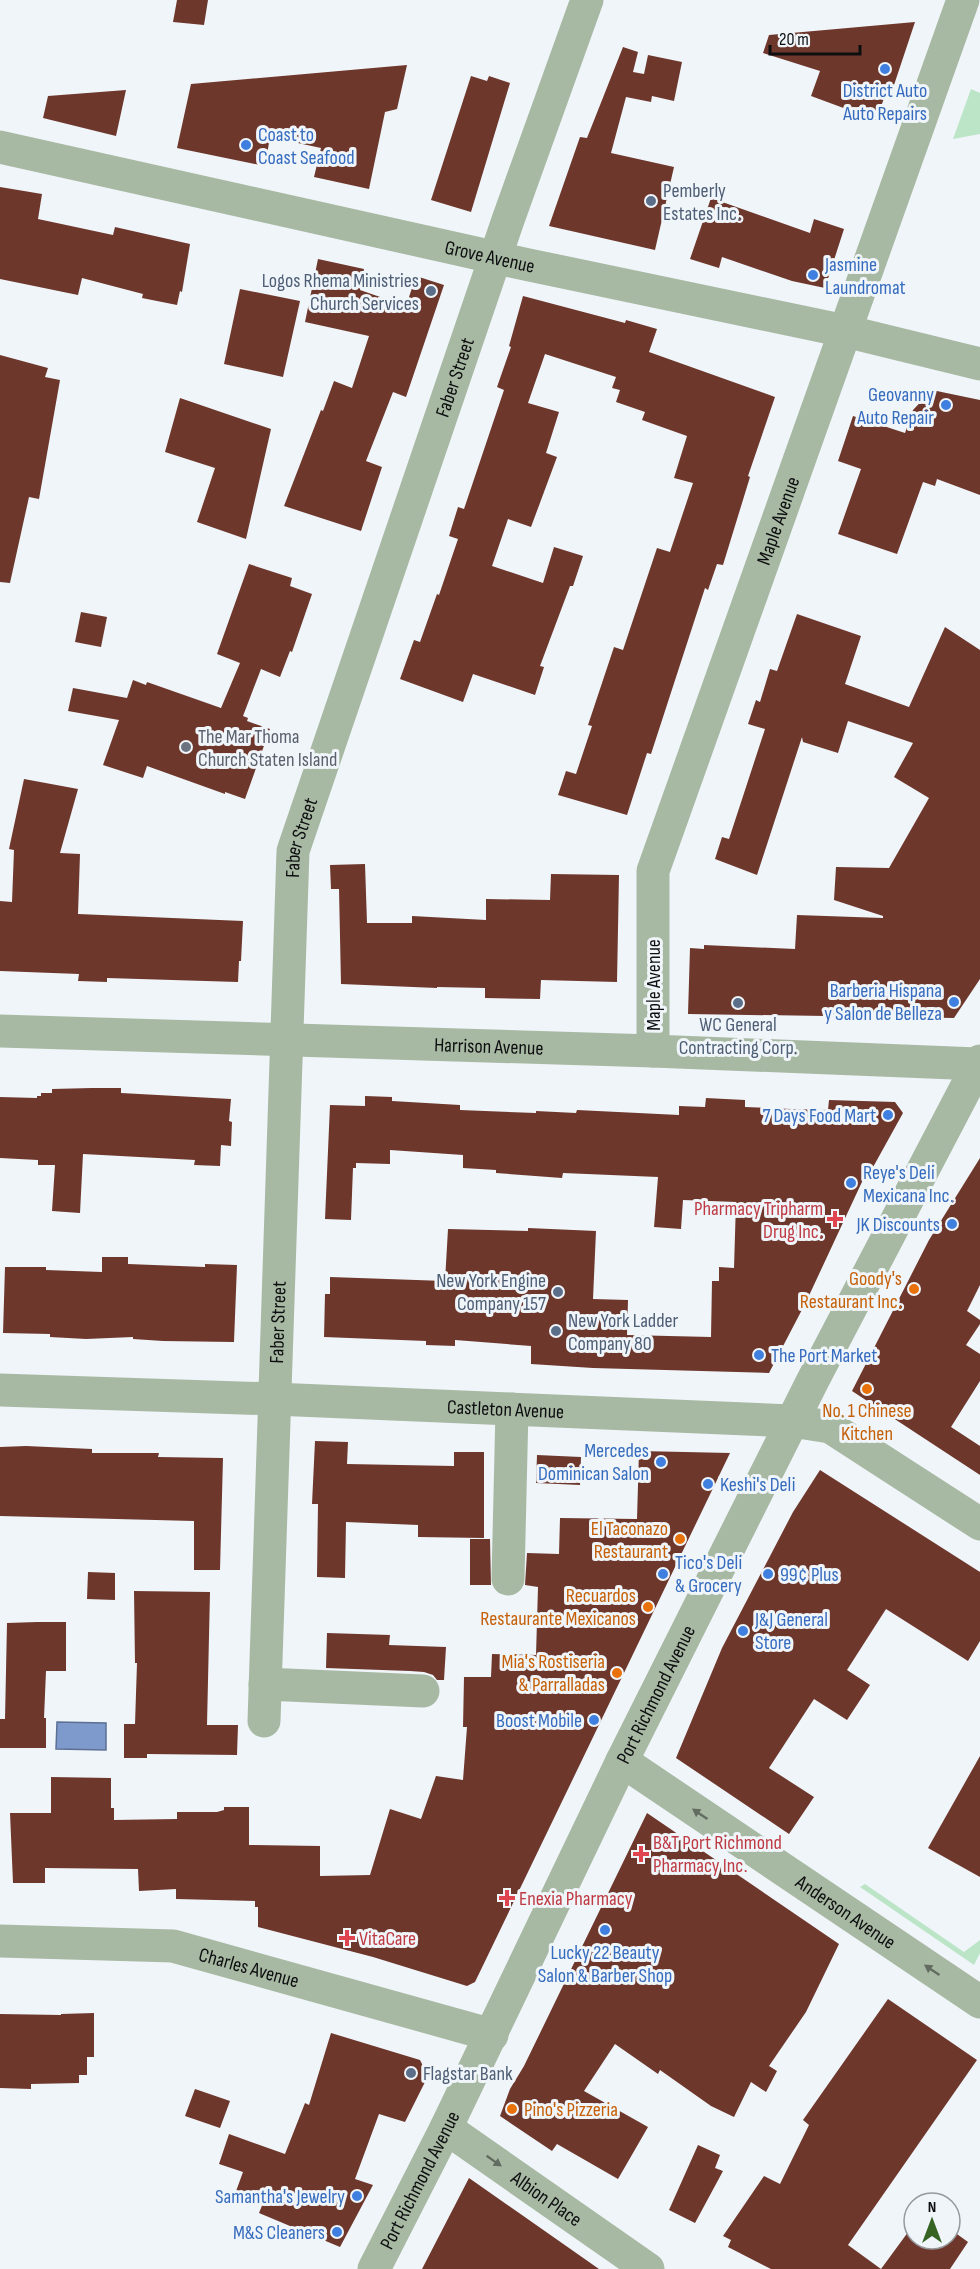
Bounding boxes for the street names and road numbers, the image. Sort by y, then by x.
street label: Grove Avenue [443,236,537,279]
street label: Faber Street [431,335,480,420]
street label: Maple Avenue [752,474,805,568]
street label: Faber Street [281,795,323,878]
street label: Maple Avenue [642,939,666,1031]
street label: Harrison Avenue [434,1033,544,1061]
street label: Faber Street [265,1281,292,1364]
street label: Castleton Avenue [447,1395,565,1424]
street label: Port Richmond Avenue [612,1621,701,1768]
street label: Anderson Avenue [790,1870,900,1955]
street label: Charles Avenue [196,1943,302,1994]
street label: Port Richmond Avenue [375,2107,465,2253]
street label: Albion Place [506,2166,586,2232]

